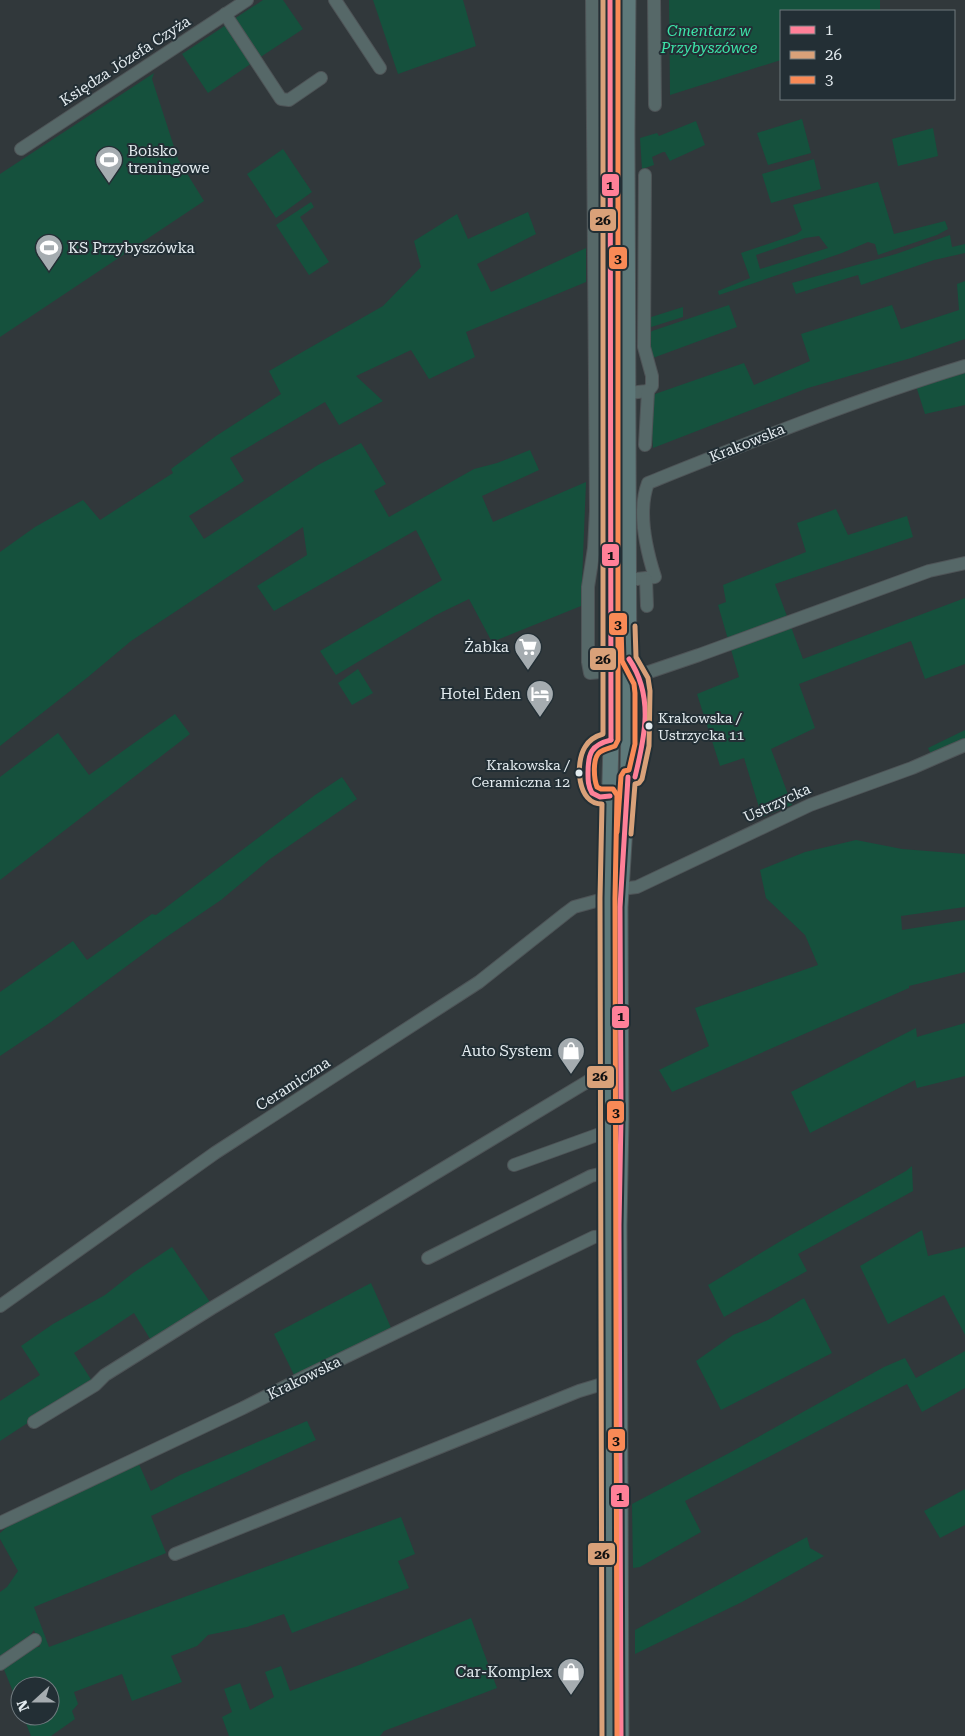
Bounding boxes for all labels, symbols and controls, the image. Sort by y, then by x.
legend [780,10,955,100]
street label: Księdza Józefa Czyża [56,12,194,110]
text: 1 [825,21,833,39]
park label: Cmentarz w Przybyszówce [660,22,758,57]
text: 26 [825,46,842,64]
text: 3 [825,71,833,89]
place label: Boisko treningowe [128,142,209,177]
sports icon: Boisko treningowe [94,145,124,184]
line badge: 1 [601,173,620,197]
text: 1 [606,177,614,193]
line badge: 26 [589,208,617,232]
text: 26 [595,212,611,228]
sports icon: KS Przybyszówka [34,233,64,272]
place label: KS Przybyszówka [68,239,195,257]
line badge: 3 [608,246,628,270]
text: 3 [614,250,622,266]
street label: Krakowska [707,420,787,466]
line badge: 1 [601,543,620,567]
text: 1 [607,547,615,563]
line badge: 3 [608,612,628,636]
text: 3 [614,616,622,632]
supermarket icon: Żabka [513,632,543,671]
place label: Żabka [465,638,509,656]
line badge: 26 [589,647,617,671]
text: 26 [595,651,611,667]
hotel icon: Hotel Eden [525,679,555,718]
place label: Hotel Eden [440,685,521,703]
place label: Krakowska / Ustrzycka 11 [658,710,745,743]
marker: Krakowska / Ustrzycka 11 [644,721,654,731]
place label: Krakowska / Ceramiczna 12 [472,757,571,790]
marker: Krakowska / Ceramiczna 12 [574,768,584,778]
street label: Ustrzycka [741,780,813,826]
line badge: 1 [611,1005,630,1029]
text: 1 [617,1008,625,1024]
shop icon: Auto System [556,1036,586,1075]
place label: Auto System [461,1042,552,1060]
street label: Ceramiczna [252,1053,334,1115]
line badge: 26 [586,1065,615,1089]
text: 26 [592,1068,608,1084]
line badge: 3 [606,1100,625,1124]
text: 3 [612,1104,620,1120]
street label: Krakowska [264,1352,344,1404]
line badge: 3 [607,1428,626,1452]
text: 3 [612,1432,620,1448]
line badge: 1 [610,1484,630,1508]
text: 1 [616,1488,624,1504]
line badge: 26 [587,1542,616,1566]
text: 26 [594,1546,610,1562]
shop icon: Car-Komplex [556,1657,586,1696]
place label: Car-Komplex [456,1663,552,1681]
north arrow [10,1676,60,1726]
text: N [13,1698,32,1714]

